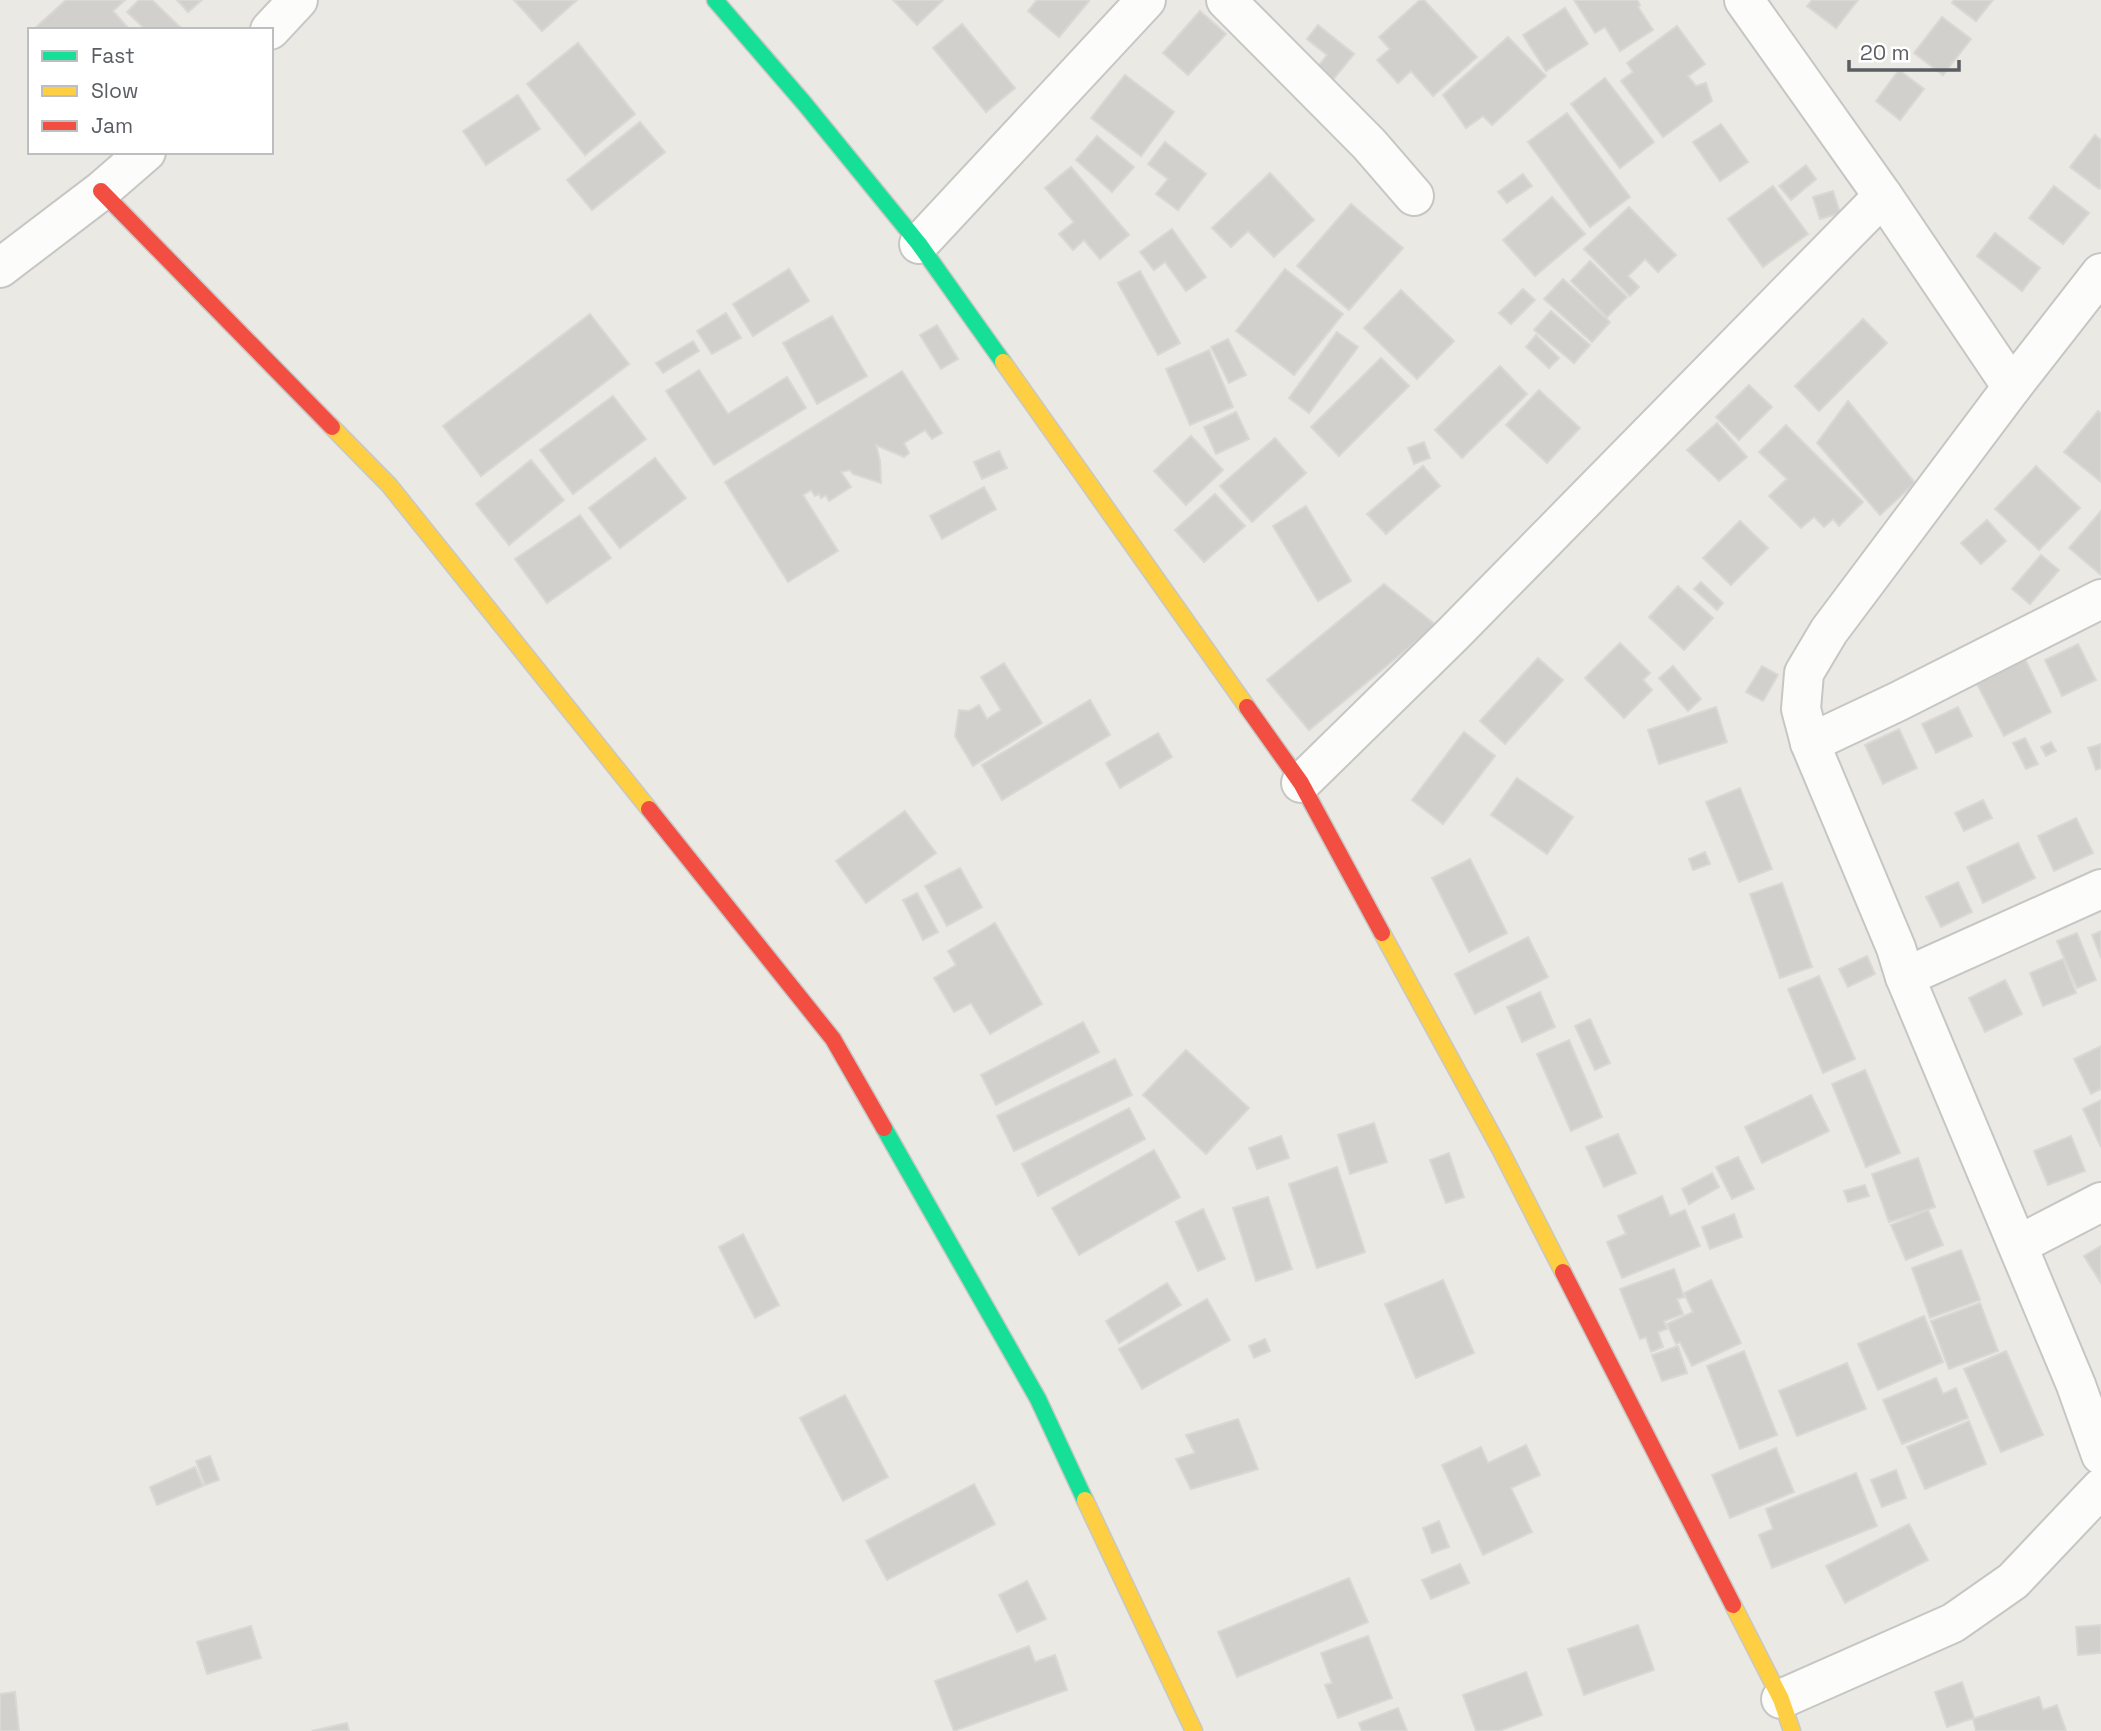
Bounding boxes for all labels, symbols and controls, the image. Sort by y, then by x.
legend [28,28,273,154]
scale bar [1849,28,1959,72]
text: 20 m [1860,39,1910,66]
text: Fast [91,42,135,69]
text: Slow [91,77,139,104]
text: Jam [91,112,133,139]

